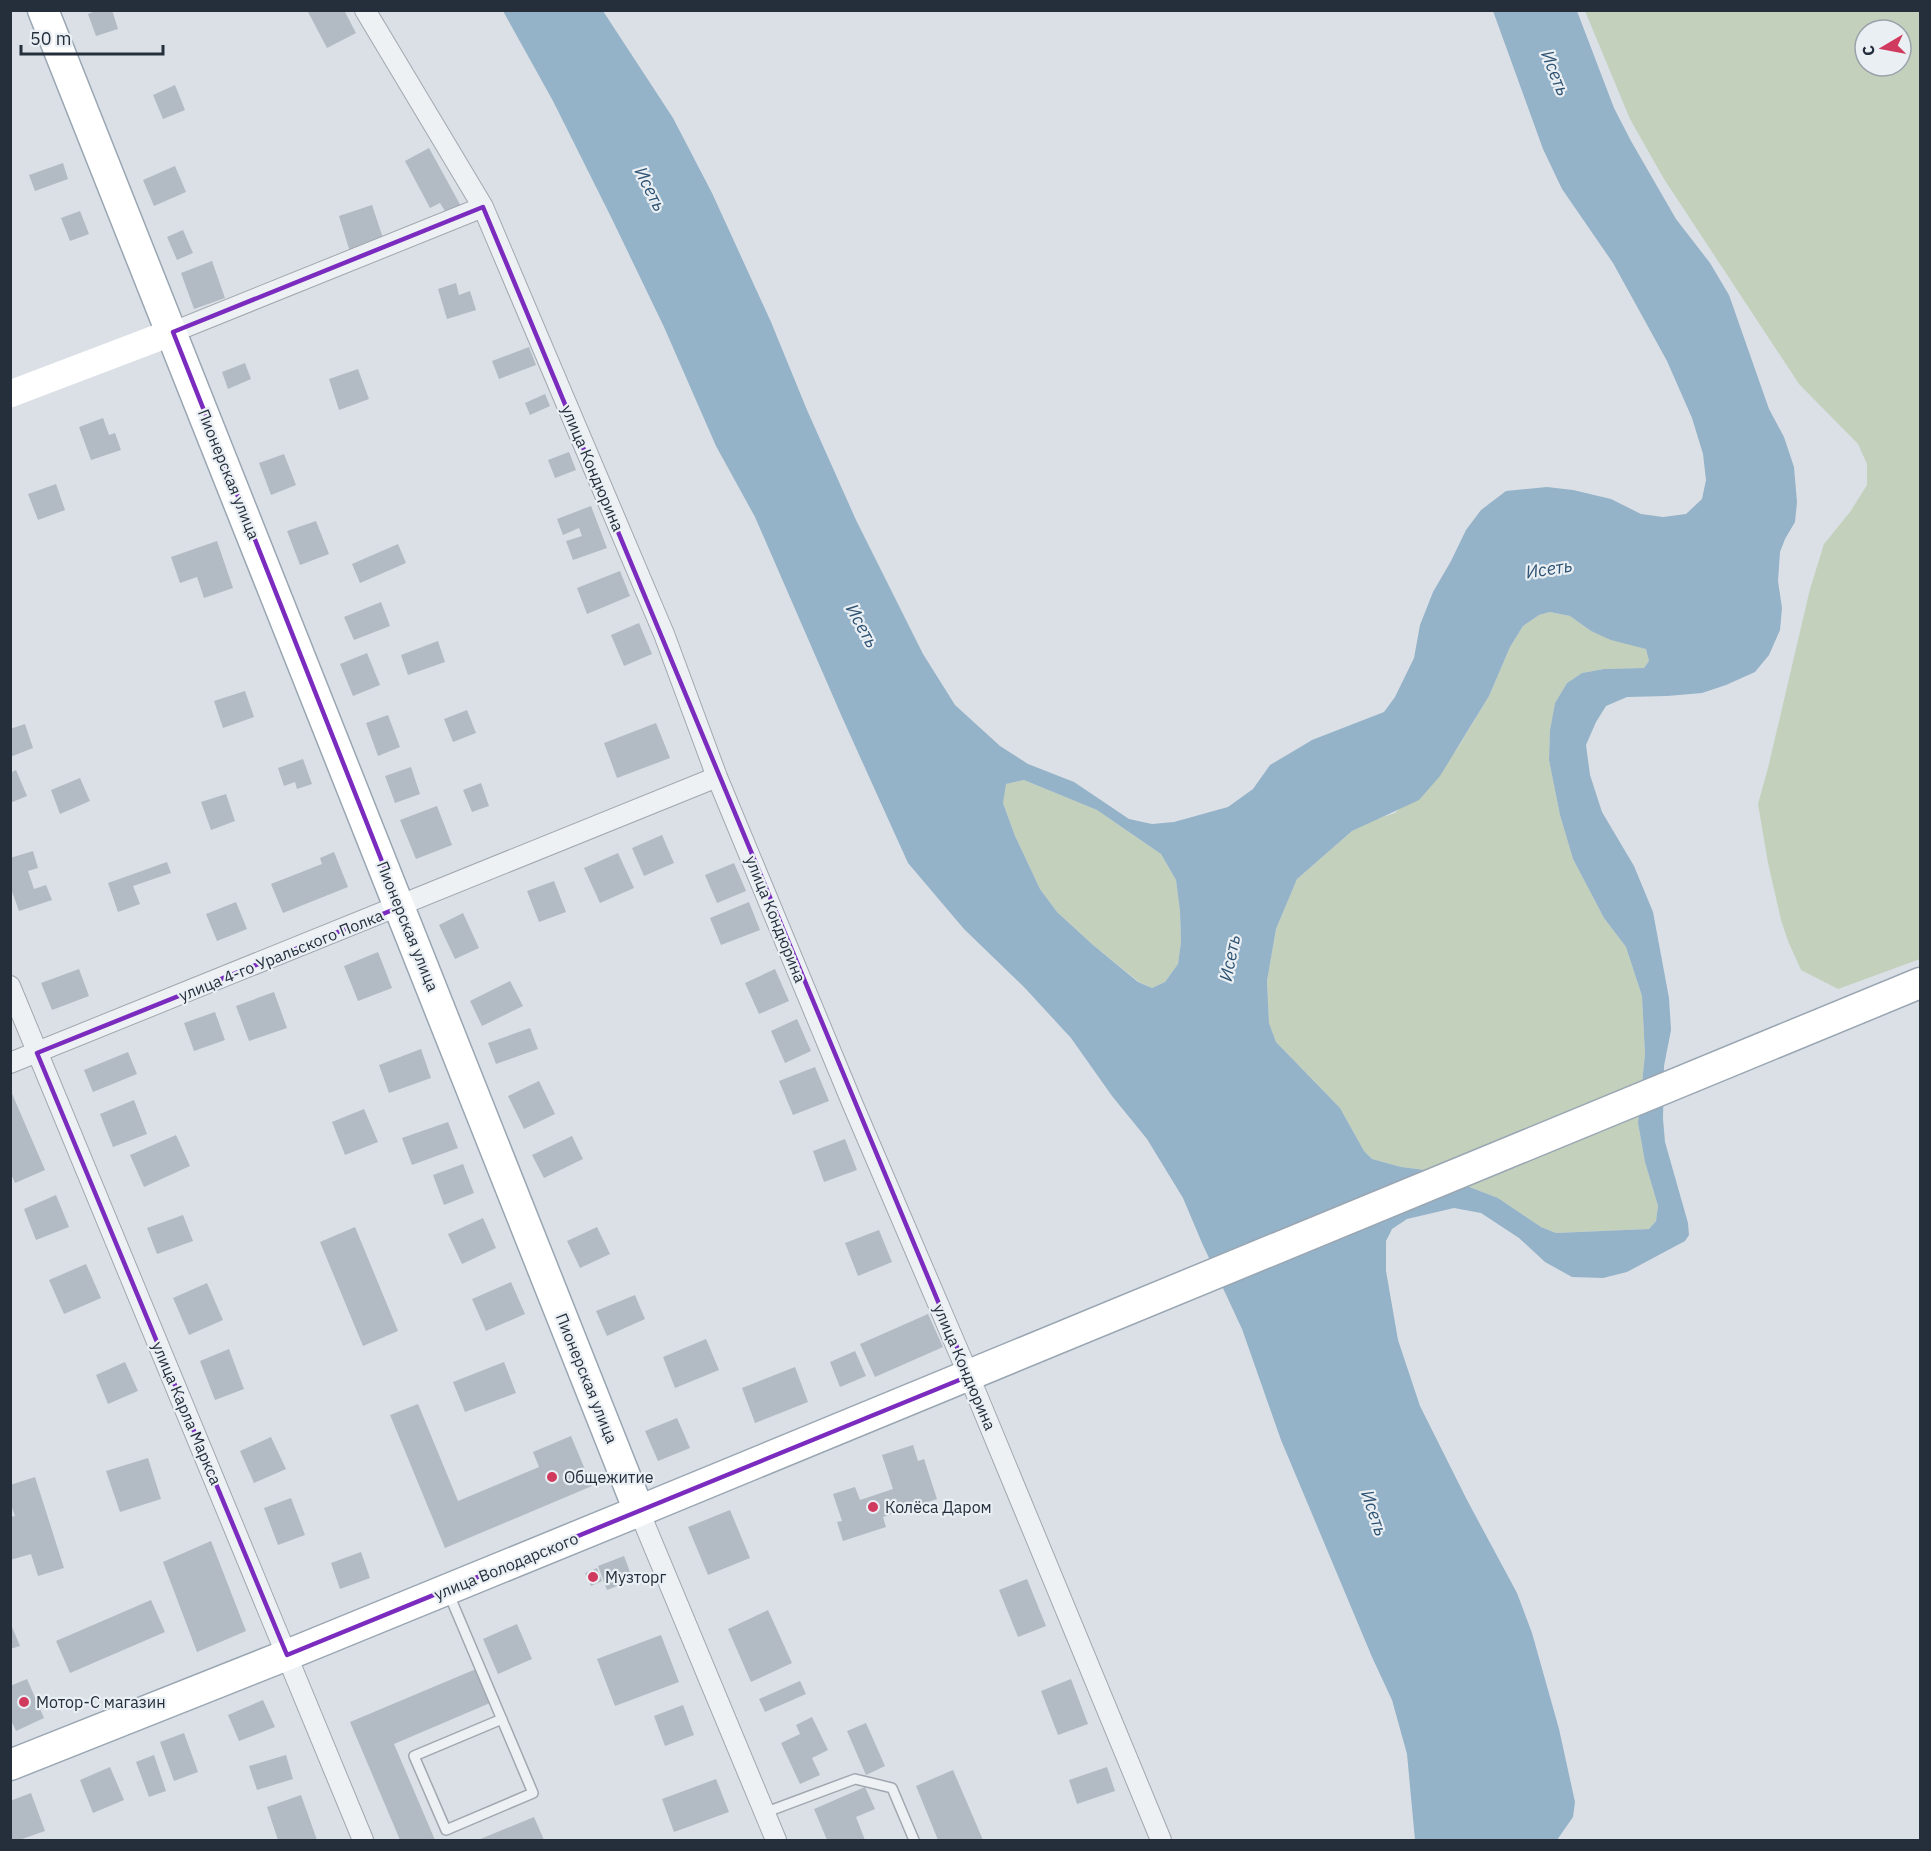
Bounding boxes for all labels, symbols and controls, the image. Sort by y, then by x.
scale bar [21,18,164,56]
north arrow [1853,18,1913,78]
text: 50 m [30,27,72,50]
text: С [1857,44,1879,57]
water label: Исеть [1536,47,1575,99]
water label: Исеть [630,163,671,215]
street label: улица Кондюрина [557,402,629,535]
street label: Пионерская улица [194,406,264,543]
water label: Исеть [1524,553,1574,584]
water label: Исеть [841,600,884,652]
street label: улица Кондюрина [741,853,811,986]
street label: Пионерская улица [373,858,443,995]
street label: улица 4-го Уральского Полка [176,905,387,1005]
water label: Исеть [1214,933,1245,983]
street label: улица Кондюрина [929,1301,1001,1434]
street label: Пионерская улица [552,1310,622,1447]
street label: улица Карла Маркса [148,1338,226,1488]
place label: Общежитие [564,1467,654,1487]
marker: Общежитие [545,1470,559,1484]
water label: Исеть [1356,1487,1393,1539]
place label: Колёса Даром [885,1497,992,1517]
marker: Колёса Даром [866,1500,880,1514]
street label: улица Володарского [431,1528,581,1604]
place label: Музторг [605,1567,666,1587]
marker: Музторг [586,1570,600,1584]
place label: Мотор-С магазин [36,1692,166,1712]
marker: Мотор-С магазин [17,1695,31,1709]

